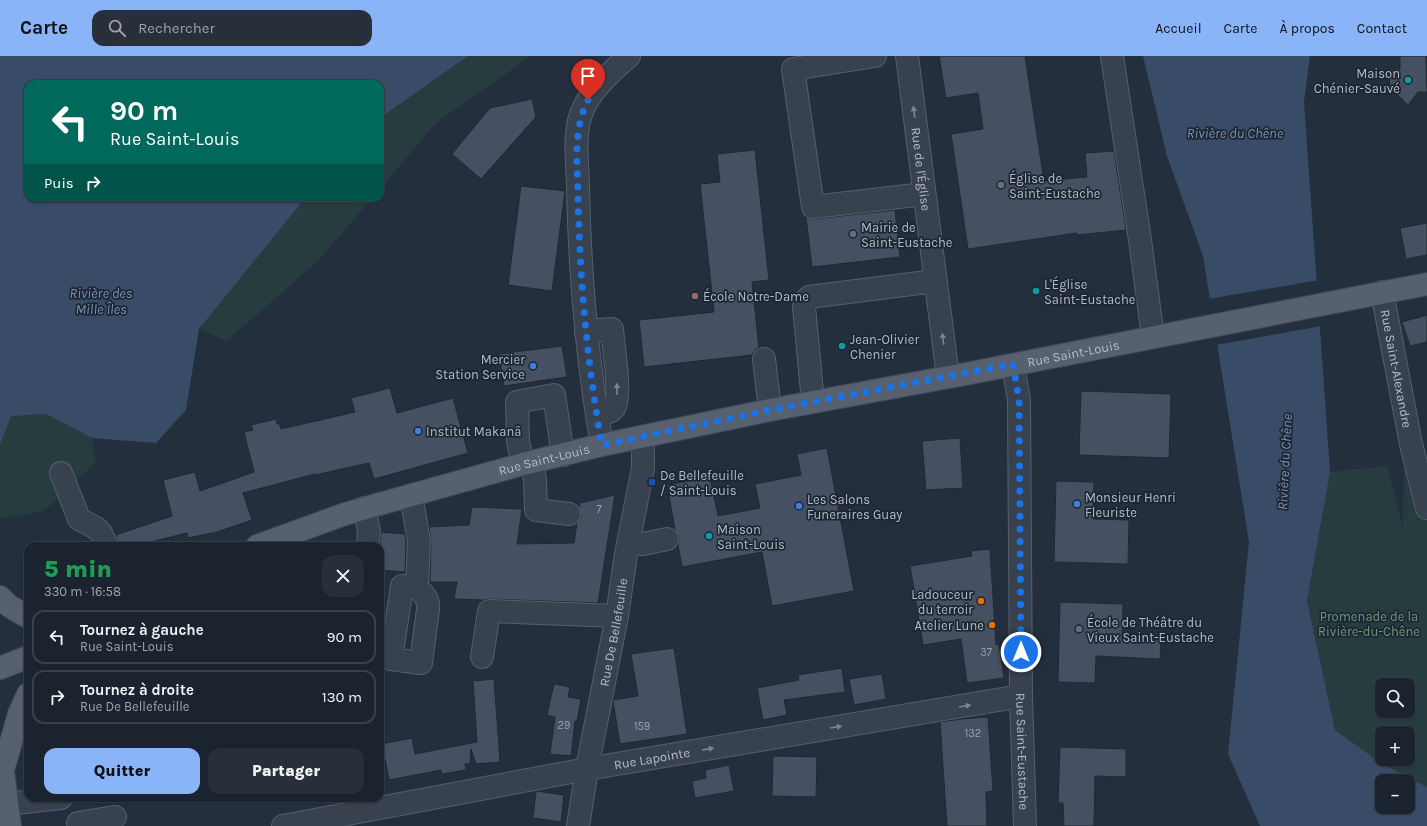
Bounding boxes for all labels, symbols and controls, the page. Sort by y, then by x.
search box [92,10,372,46]
text: Carte [20,17,68,39]
icon: search [106,17,128,39]
text: Rechercher [138,19,215,37]
text: Accueil [1155,20,1202,37]
text: Carte [1224,20,1257,37]
text: À propos [1279,20,1335,37]
text: Contact [1357,20,1407,37]
pin [571,59,605,100]
icon: arrive [577,65,599,87]
place label: Maison Chénier-Sauvé [1314,66,1400,96]
marker: Maison Chénier-Sauvé [1403,75,1413,85]
text: 90 m [110,94,178,127]
icon: left [44,96,96,148]
one-way arrow [911,106,917,118]
water label: Rivière du Chêne [1187,125,1284,142]
street label: Rue de l'Église [909,126,934,212]
text: Rue Saint-Louis [110,128,239,150]
place label: Église de Saint-Eustache [1009,169,1101,201]
icon: right [82,172,104,194]
text: Puis [44,174,74,192]
marker: Église de Saint-Eustache [996,180,1006,190]
place label: Mairie de Saint-Eustache [861,220,953,250]
marker: Mairie de Saint-Eustache [848,229,858,239]
place label: L'Église Saint-Eustache [1044,275,1136,307]
water label: Rivière des Mille Îles [70,285,133,318]
marker: L'Église Saint-Eustache [1031,286,1041,296]
place label: École Notre-Dame [703,287,809,304]
marker: École Notre-Dame [690,291,700,301]
street label: Rue Saint-Alexandre [1378,308,1415,429]
place label: Jean-Olivier Chenier [850,332,919,362]
one-way arrow [940,332,946,345]
street label: Rue Saint-Louis [1026,337,1121,369]
marker: Jean-Olivier Chenier [837,341,847,351]
place label: Mercier Station Service [435,352,525,382]
marker: Mercier Station Service [528,361,538,371]
one-way arrow [614,382,620,395]
water label: Rivière du Chêne [1274,413,1296,511]
place label: Institut Makanä [426,424,521,439]
marker: Institut Makanä [413,426,423,436]
street label: Rue Saint-Louis [497,441,591,478]
place label: De Bellefeuille / Saint-Louis [660,468,744,498]
marker: De Bellefeuille / Saint-Louis [647,477,657,487]
place label: Monsieur Henri Fleuriste [1085,490,1176,520]
place label: Les Salons Funeraires Guay [807,492,902,522]
marker: Monsieur Henri Fleuriste [1072,499,1082,509]
marker: Les Salons Funeraires Guay [794,501,804,511]
house number: 7 [596,503,602,516]
place label: Maison Saint-Louis [717,522,785,552]
marker: Maison Saint-Louis [704,531,714,541]
text: 5 min [44,555,112,583]
button: close [322,555,364,597]
street label: Rue De Bellefeuille [596,577,630,688]
text: 330 m · 16:58 [44,584,121,599]
place label: Ladouceur du terroir [911,587,973,617]
marker: Ladouceur du terroir [976,596,986,606]
park label: Promenade de la Rivière-du-Chêne [1318,609,1420,639]
place label: École de Théâtre du Vieux Saint-Eustache [1087,613,1214,645]
place label: Atelier Lune [915,618,984,633]
marker: Atelier Lune [987,620,997,630]
text: Tournez à gauche [80,621,204,639]
marker: École de Théâtre du Vieux Saint-Eustache [1074,624,1084,634]
icon: left [46,626,68,648]
text: 90 m [327,628,362,646]
position arrow [1000,631,1042,673]
text: Rue Saint-Louis [80,639,174,654]
house number: 37 [980,646,992,659]
map controls [1375,678,1415,814]
button: search [1375,678,1415,718]
text: Tournez à droite [80,681,194,699]
icon: right [46,686,68,708]
text: 130 m [322,688,362,706]
street label: Rue Saint-Eustache [1013,693,1032,811]
text: Rue De Bellefeuille [80,699,189,714]
one-way arrow [958,703,971,709]
house number: 29 [558,719,570,732]
house number: 159 [634,720,650,733]
one-way arrow [830,724,842,730]
button: + [1375,726,1415,766]
house number: 132 [965,727,981,740]
street label: Rue Lapointe [613,744,691,772]
one-way arrow [702,746,714,752]
button: Quitter [44,748,200,794]
button: Partager [208,748,364,794]
button: − [1375,774,1415,814]

